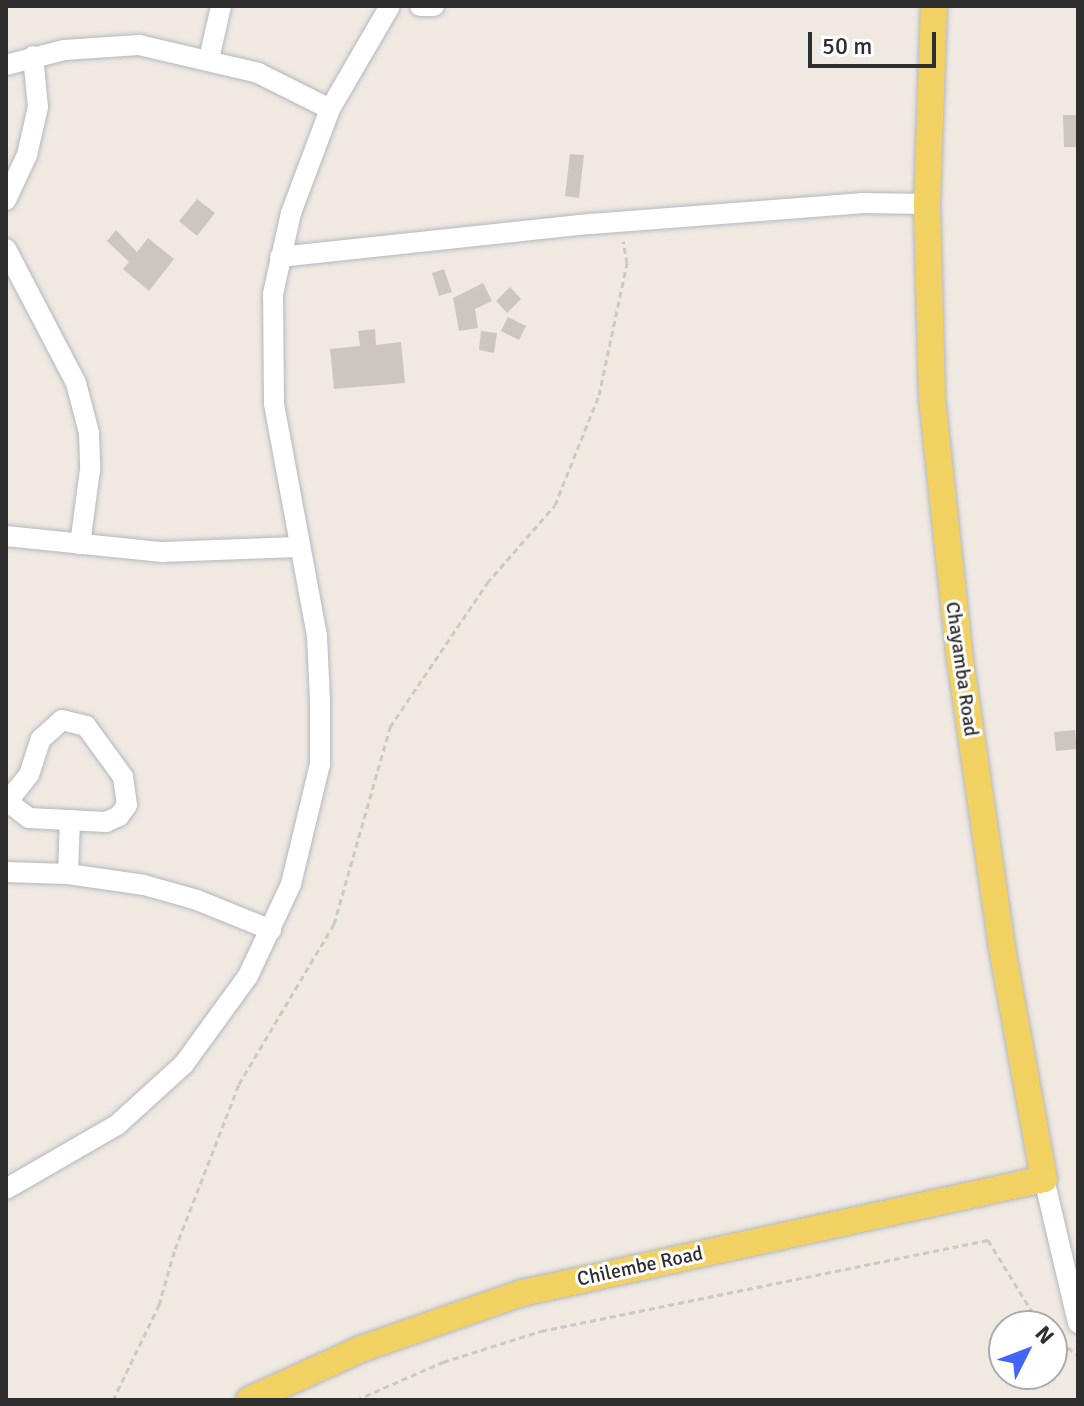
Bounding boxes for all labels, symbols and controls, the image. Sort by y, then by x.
scale bar [812,16,940,66]
text: 50 m [822,31,872,61]
street label: Chayamba Road [941,600,983,738]
street label: Chilembe Road [575,1241,705,1291]
north arrow [988,1310,1068,1390]
text: N [1030,1320,1060,1350]

